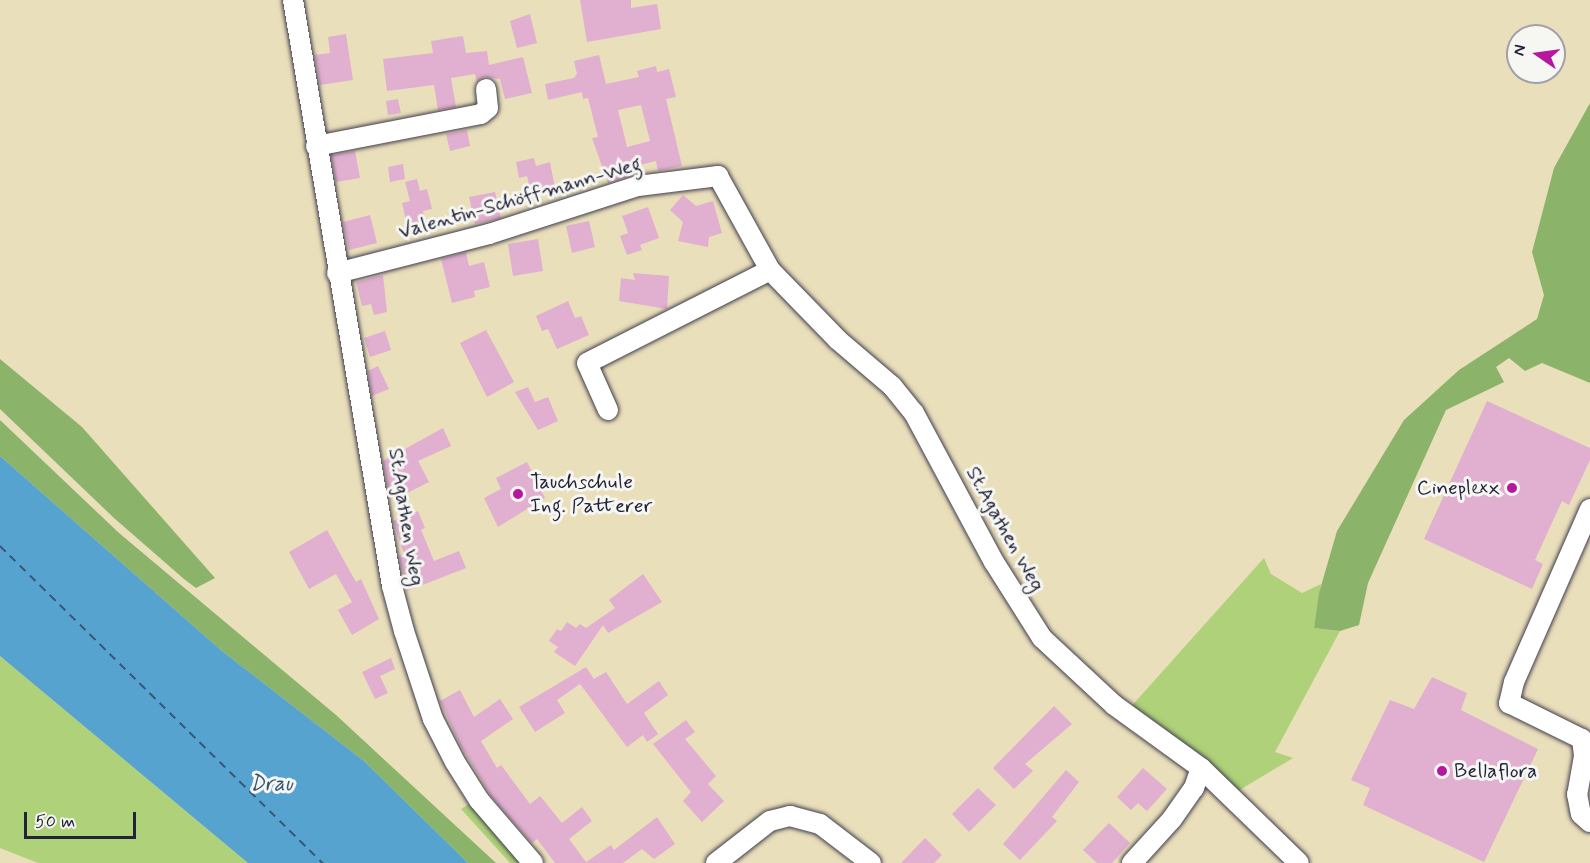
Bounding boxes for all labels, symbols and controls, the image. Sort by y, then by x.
north arrow [1506,24,1566,84]
text: N [1508,43,1531,58]
street label: Valentin-Schöffmann-Weg [396,151,644,245]
street label: St.Agathen Weg [383,446,429,588]
street label: St.Agathen Weg [960,462,1050,596]
place label: Tauchschule Ing. Patterer [530,469,652,519]
place label: Cineplexx [1417,475,1500,501]
marker: Cineplexx [1505,481,1519,495]
marker: Tauchschule Ing. Patterer [511,487,525,501]
place label: Bellaflora [1454,758,1537,784]
marker: Bellaflora [1435,764,1449,778]
water label: Drau [249,772,293,798]
scale bar [27,800,140,838]
text: 50 m [35,810,75,834]

